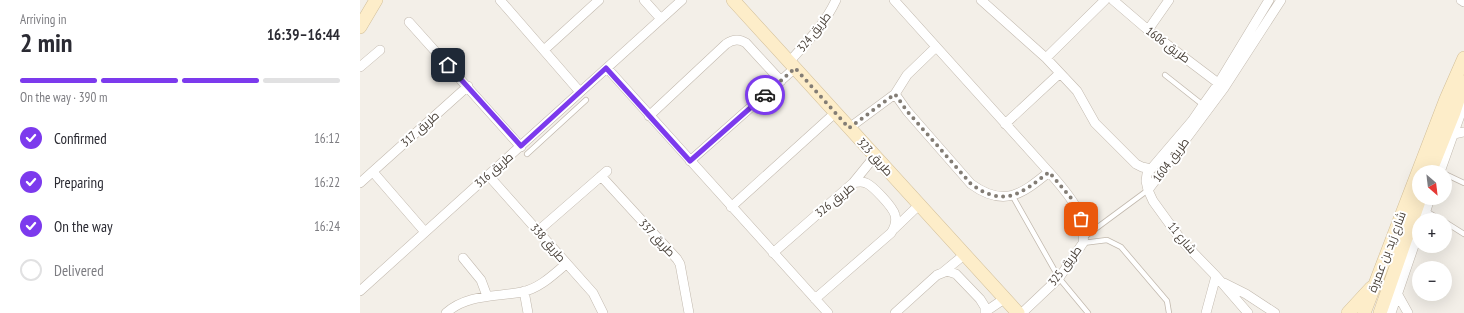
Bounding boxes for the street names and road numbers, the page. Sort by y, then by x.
street label: طريق 324 [793,9,834,55]
street label: طريق 1606 [1143,23,1193,66]
street label: طريق 317 [397,108,442,150]
street label: طريق 323 [854,134,896,179]
street label: طريق 1604 [1149,135,1192,185]
street label: طريق 316 [471,149,516,190]
street label: طريق 326 [812,179,857,220]
street label: شارع زيد بن عميرة [1364,209,1410,295]
street label: طريق 337 [636,216,679,260]
street label: شارع 11 [1164,219,1200,257]
street label: طريق 338 [528,220,569,265]
street label: طريق 325 [1045,243,1085,289]

